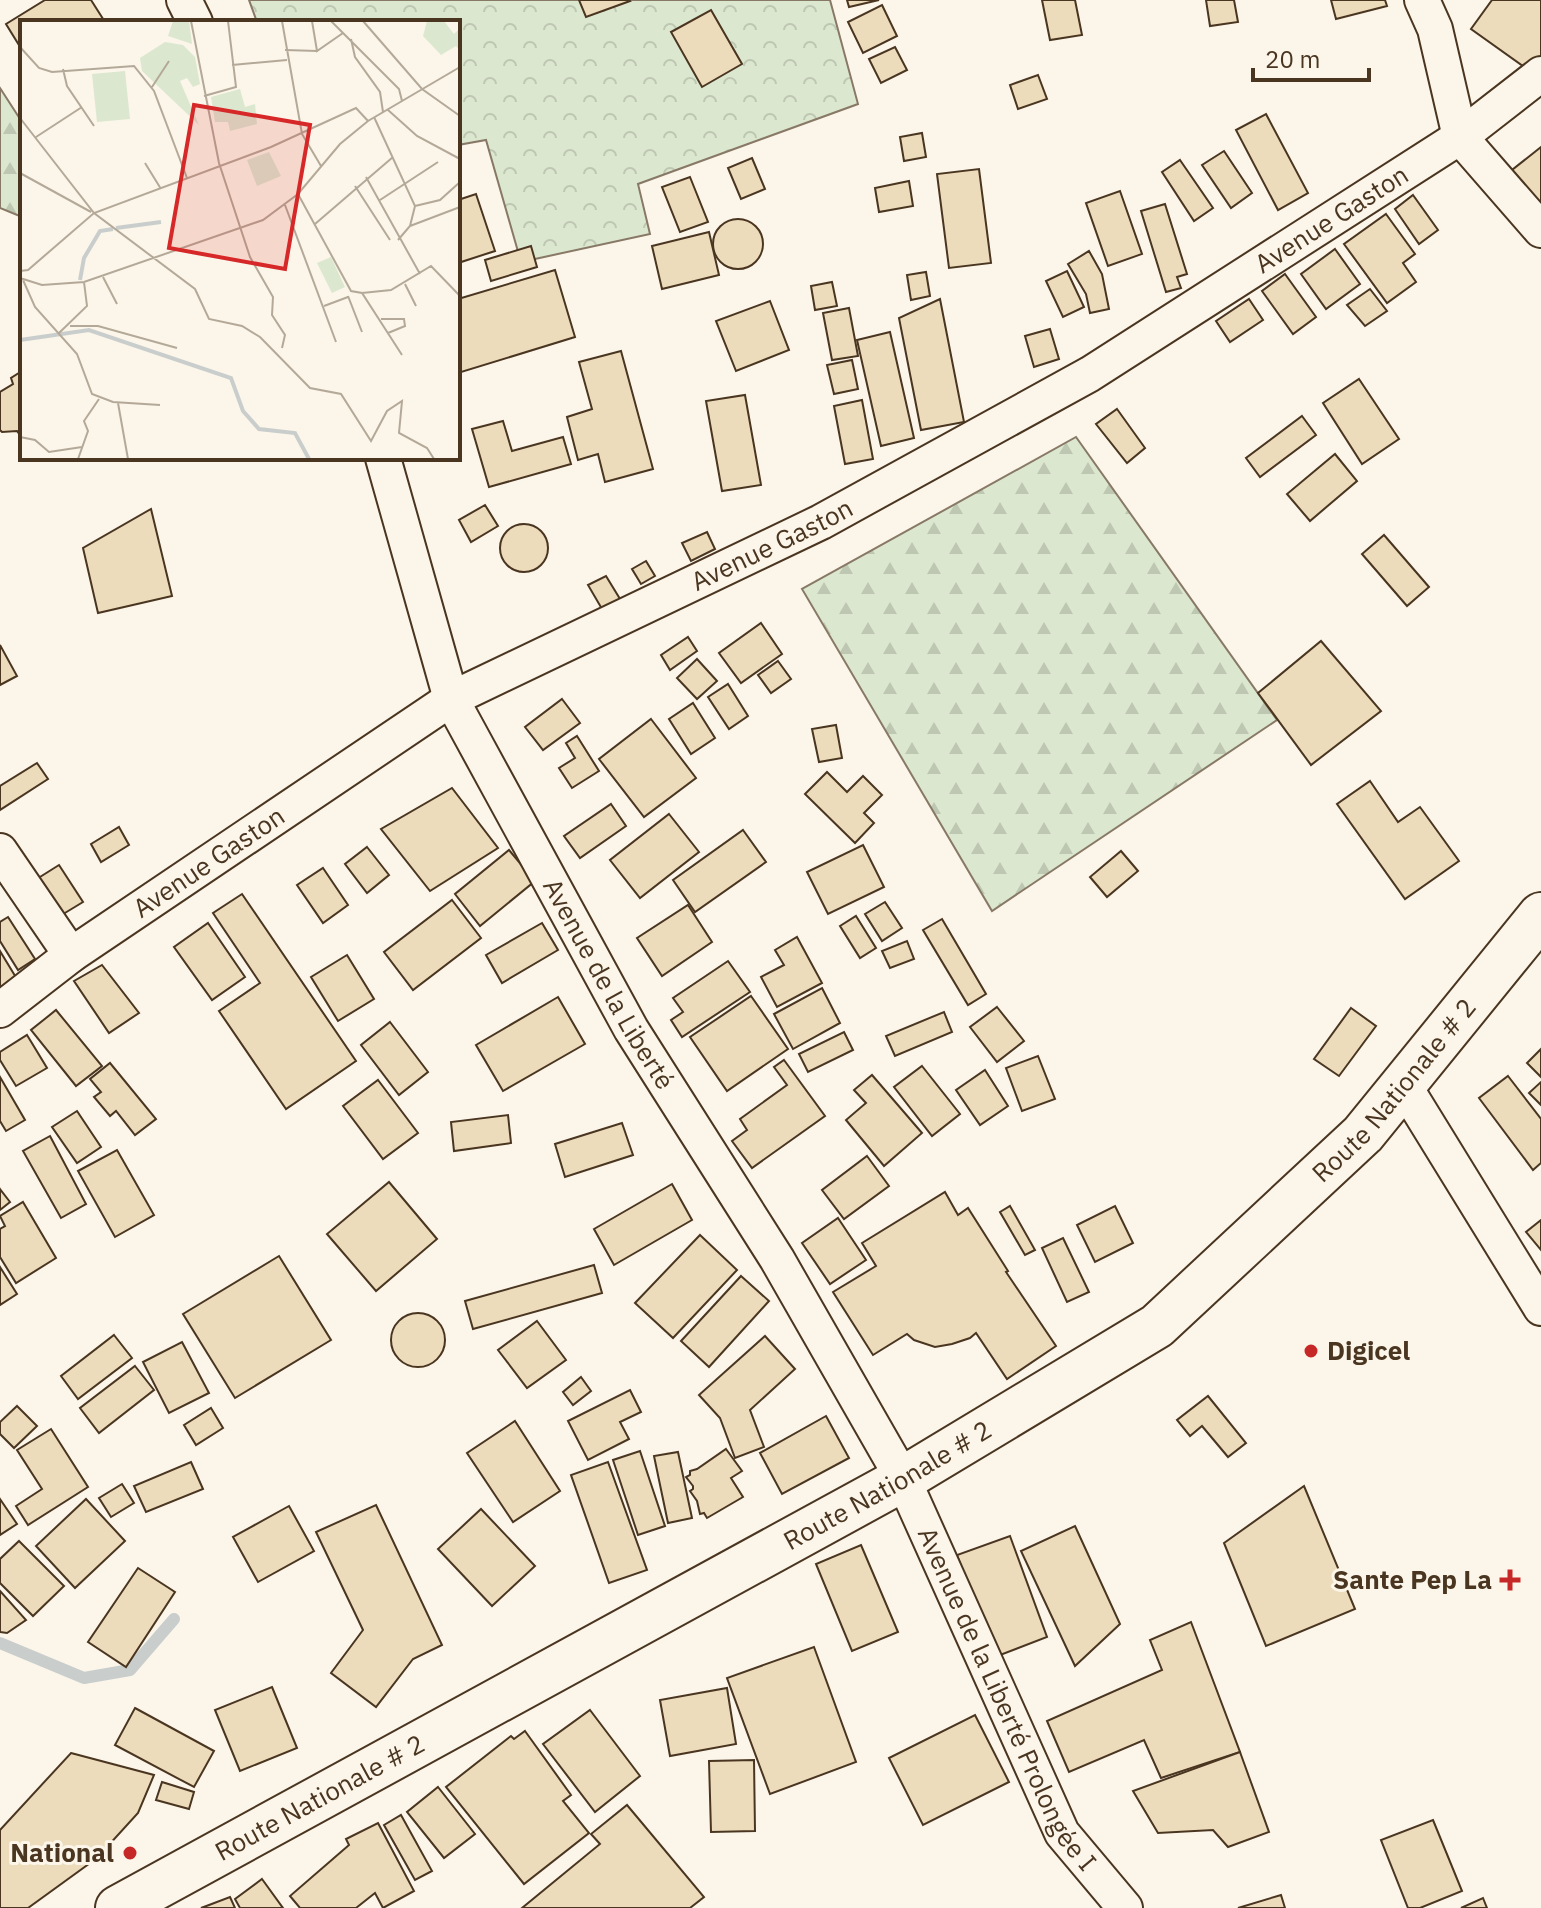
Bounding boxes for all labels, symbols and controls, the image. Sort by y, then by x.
inset map [20,20,460,460]
scale bar [1253,32,1369,82]
text: 20 m [1265,43,1320,75]
street label: Avenue Gaston [1248,157,1414,280]
street label: Avenue Gaston [685,490,858,598]
street label: Avenue Gaston [126,798,291,925]
street label: Avenue de la Liberté [536,872,683,1095]
street label: Route Nationale # 2 [1304,990,1483,1189]
place label: Digicel [1327,1333,1410,1367]
marker: Digicel [1302,1342,1320,1360]
street label: Route Nationale # 2 [777,1412,997,1557]
street label: Avenue de la Liberté Prolongée I [911,1521,1105,1878]
place label: Sante Pep La [1333,1562,1492,1596]
marker: Sante Pep La [1499,1569,1521,1591]
street label: Route Nationale # 2 [209,1726,430,1868]
place label: National [10,1835,114,1869]
marker: National [121,1844,139,1862]

